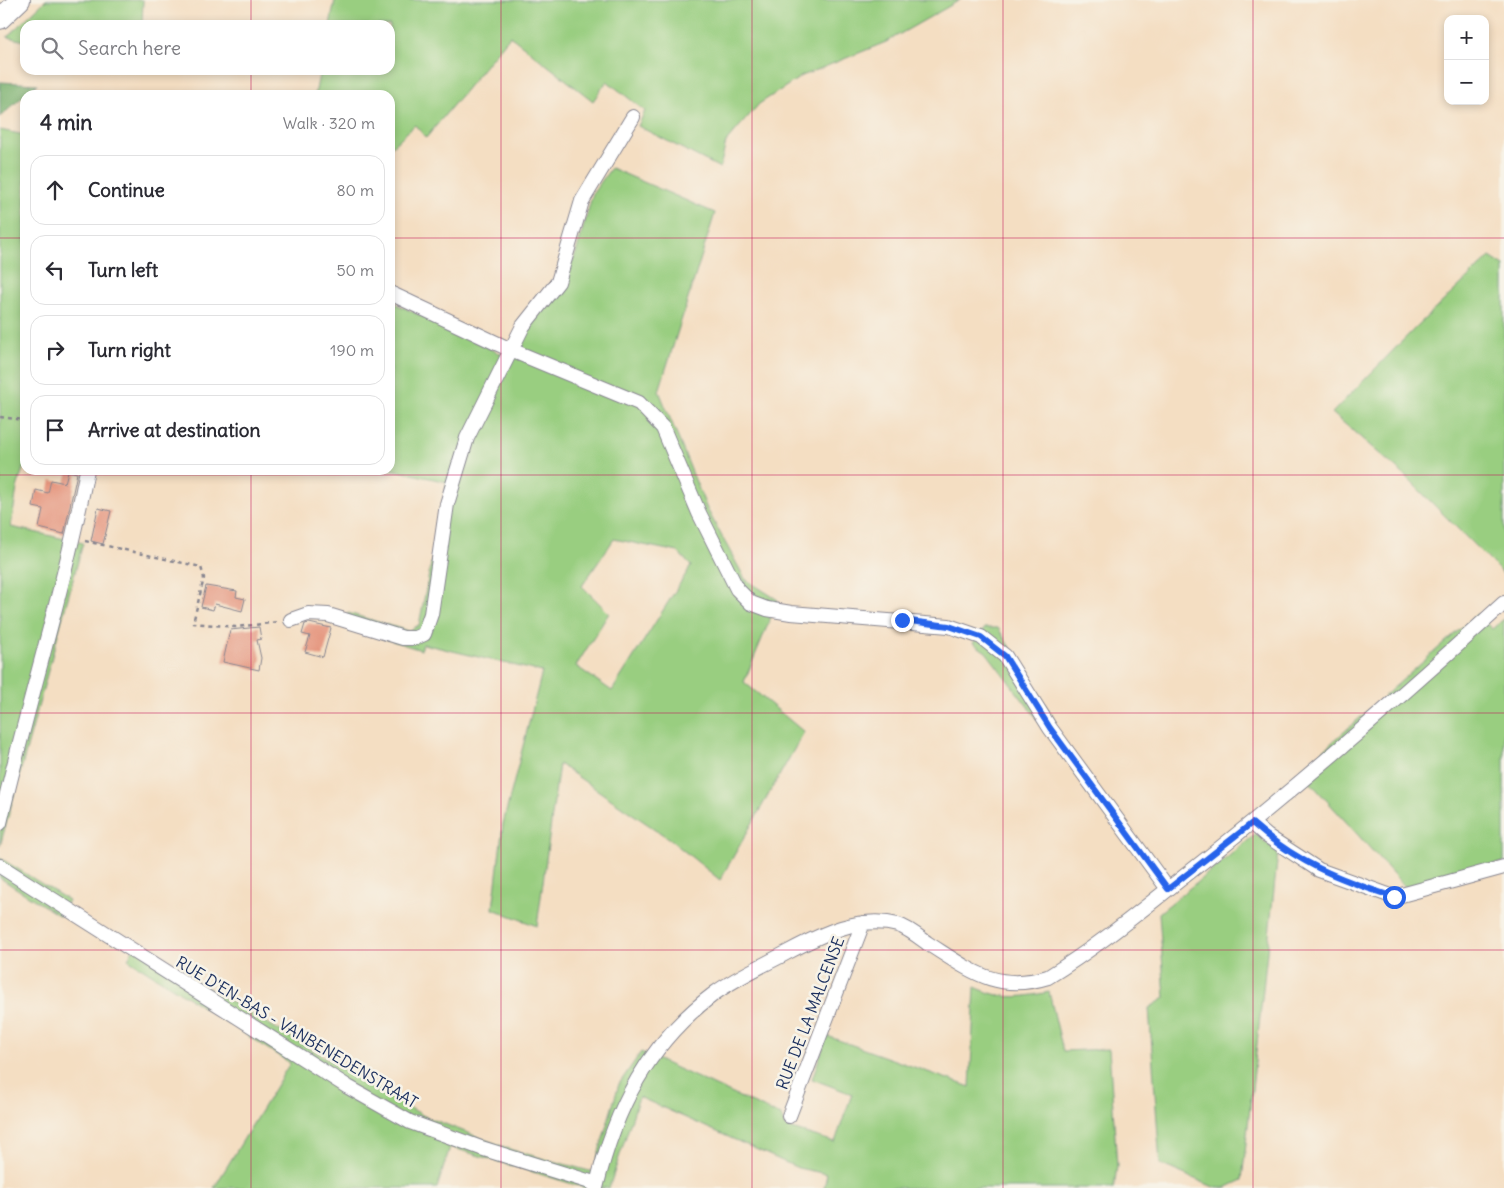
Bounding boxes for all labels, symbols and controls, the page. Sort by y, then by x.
map controls [1444,15,1489,105]
button: + [1444,15,1489,60]
search box [20,20,395,75]
icon: search [38,34,66,62]
text: Search here [78,36,181,60]
button: − [1444,60,1489,105]
text: 4 min [40,109,92,136]
text: Walk · 320 m [283,113,375,133]
icon: ahead [41,176,69,204]
text: Continue [88,178,165,202]
text: 80 m [336,180,374,200]
icon: left [41,256,69,284]
text: Turn left [88,258,158,282]
text: 50 m [336,260,374,280]
icon: right [41,336,69,364]
text: Turn right [88,338,171,362]
text: 190 m [330,340,374,360]
icon: arrive [41,416,69,444]
text: Arrive at destination [88,418,261,442]
route end [891,609,914,632]
route start [1383,886,1406,909]
street label: RUE DE LA MALCENSE [772,934,848,1092]
street label: RUE D'EN-BAS - VANBENEDENSTRAAT [172,952,422,1112]

